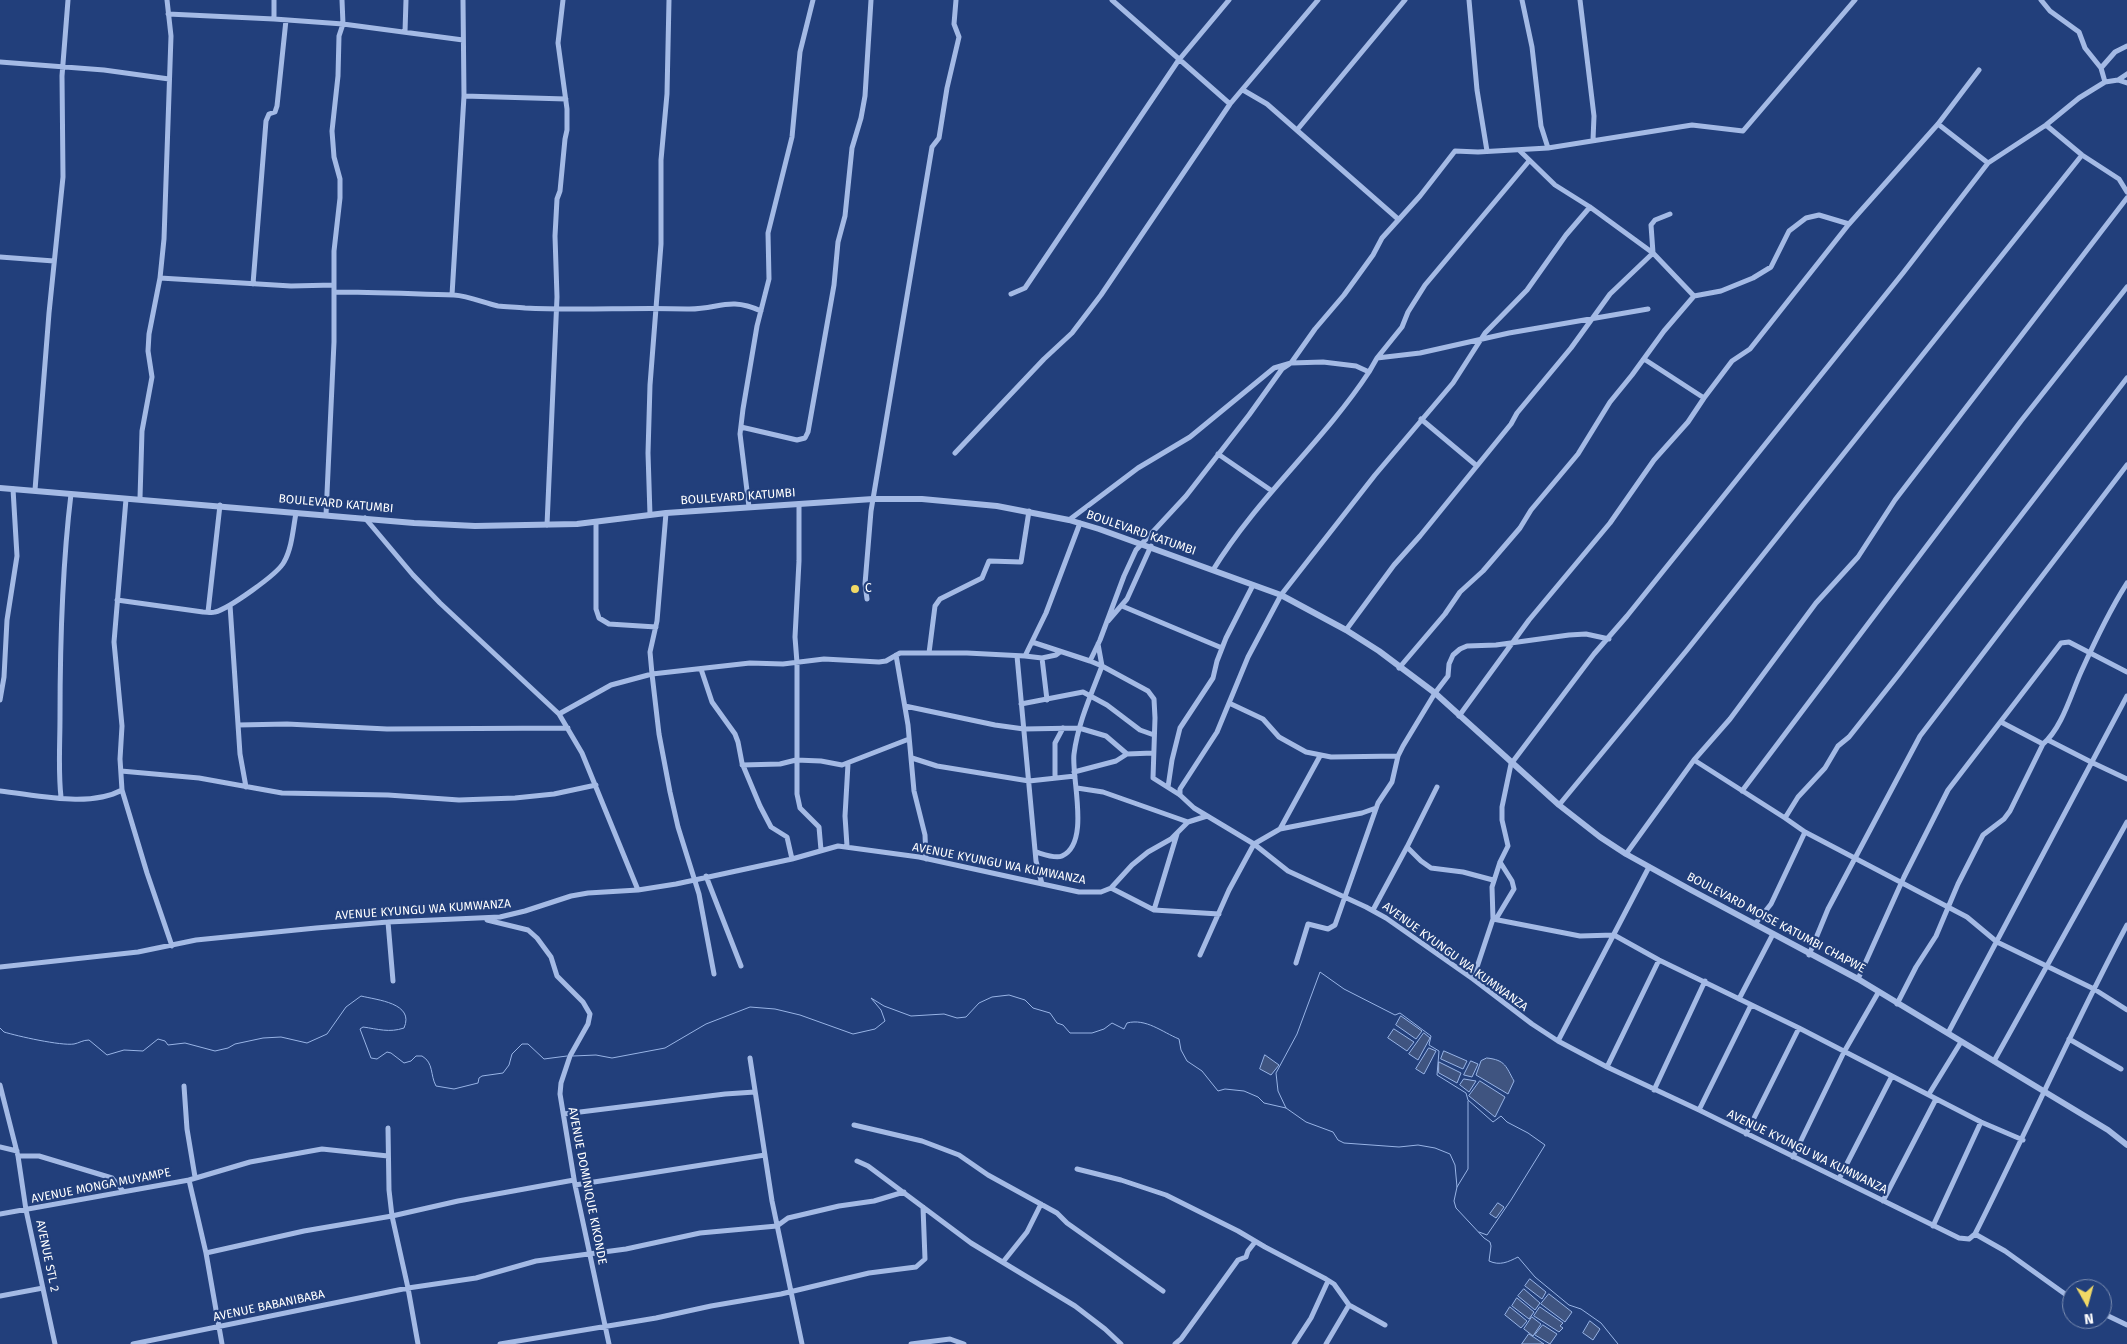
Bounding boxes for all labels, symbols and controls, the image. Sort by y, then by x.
street label: BOULEVARD KATUMBI [680,486,796,508]
street label: BOULEVARD KATUMBI [278,492,394,516]
street label: BOULEVARD KATUMBI [1084,507,1198,559]
place label: C [865,582,872,596]
marker: C [849,583,861,595]
street label: AVENUE KYUNGU WA KUMWANZA [911,840,1087,888]
street label: BOULEVARD MOISE KATUMBI CHAPWE [1684,870,1868,976]
street label: AVENUE KYUNGU WA KUMWANZA [335,897,511,923]
street label: AVENUE KYUNGU WA KUMWANZA [1379,899,1531,1015]
street label: AVENUE DOMINIQUE KIKONDE [565,1106,609,1266]
street label: AVENUE KYUNGU WA KUMWANZA [1725,1107,1889,1197]
street label: AVENUE MONGA MUYAMPE [30,1165,172,1207]
street label: AVENUE STL 2 [32,1219,62,1293]
north arrow [2062,1279,2112,1329]
street label: AVENUE BABANIBABA [212,1287,326,1325]
text: N [2083,1309,2094,1327]

